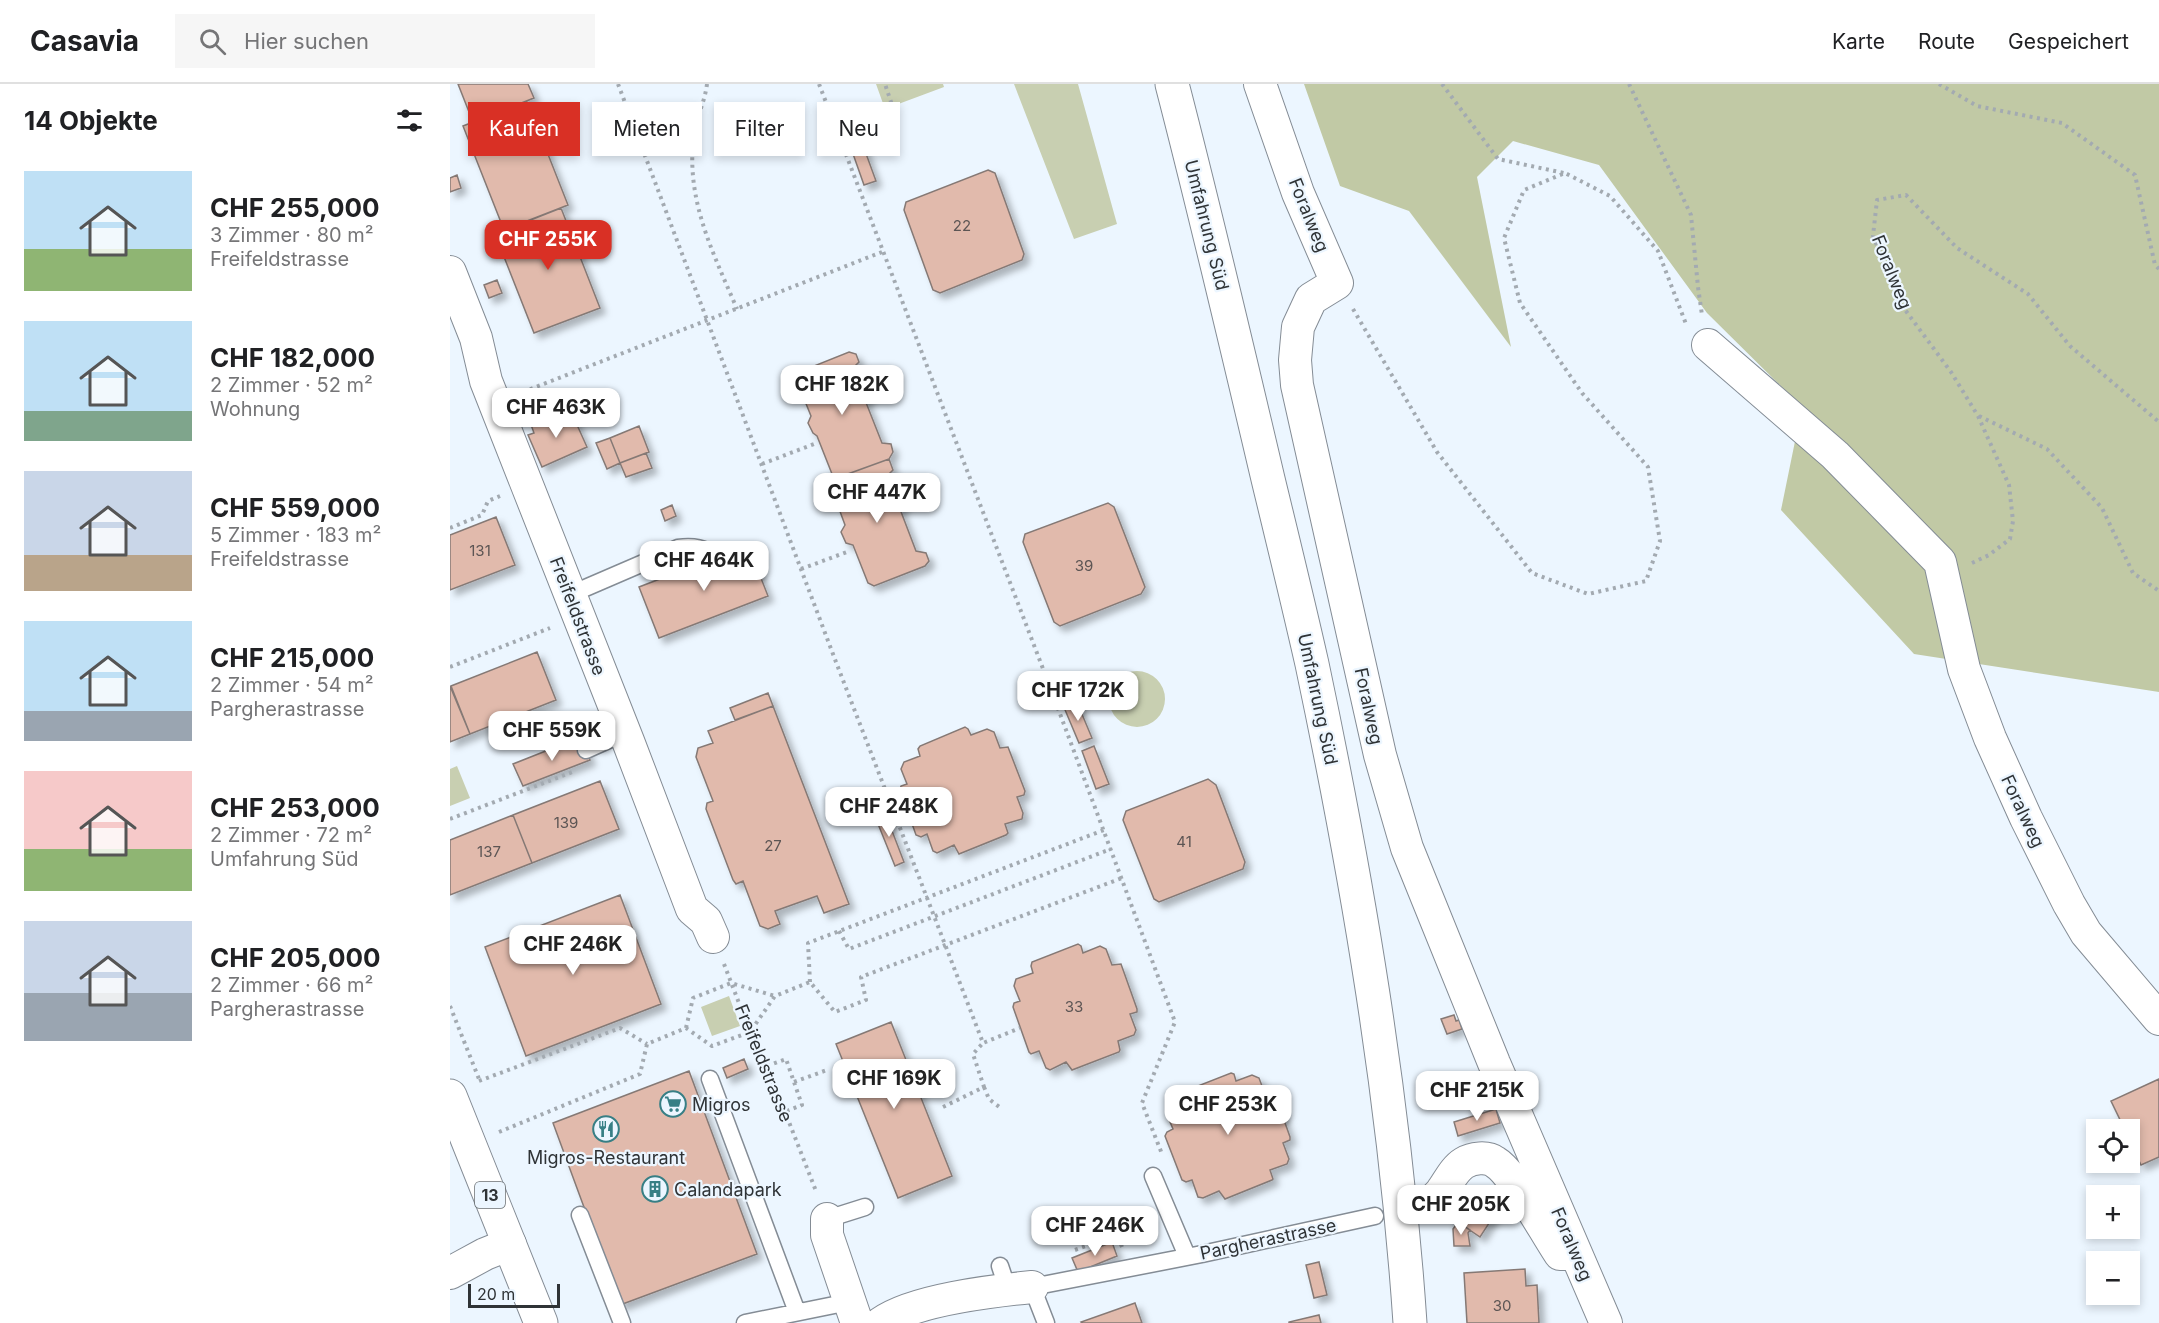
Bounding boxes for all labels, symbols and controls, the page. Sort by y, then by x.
search box [175,14,595,68]
text: Casavia [30,24,139,58]
icon: search [196,25,229,58]
text: Hier suchen [244,28,369,54]
text: Karte [1832,29,1885,54]
text: Route [1918,29,1975,54]
text: Gespeichert [2008,29,2129,54]
chip: Kaufen [468,102,580,156]
chip: Mieten [592,102,702,156]
chip: Filter [714,102,805,156]
chip: Neu [817,102,900,156]
icon: filters [393,104,426,137]
text: 14 Objekte [24,105,158,136]
street label: Umfahrung Süd [1181,158,1233,292]
street label: Foralweg [1285,175,1333,255]
text: CHF 255,000 [210,192,380,223]
icon: home [72,195,144,267]
house number: 22 [953,216,971,235]
pin: CHF 255K [486,220,610,271]
text: 3 Zimmer · 80 m² [210,223,374,247]
text: CHF 255K [499,227,597,251]
street label: Foralweg [1868,232,1916,312]
text: Freifeldstrasse [210,247,349,271]
text: CHF 182,000 [210,342,375,373]
icon: home [72,345,144,417]
pin: CHF 182K [780,365,904,416]
text: CHF 182K [795,372,889,396]
text: 2 Zimmer · 52 m² [210,373,373,397]
pin: CHF 463K [494,388,618,439]
text: CHF 463K [506,395,606,419]
text: Wohnung [210,397,300,421]
pin: CHF 447K [815,473,939,524]
text: CHF 447K [827,480,927,504]
text: CHF 559,000 [210,492,380,523]
icon: home [72,495,144,567]
text: 5 Zimmer · 183 m² [210,523,381,547]
house number: 131 [469,541,491,560]
pin: CHF 464K [642,541,766,592]
text: Freifeldstrasse [210,547,349,571]
text: CHF 464K [654,548,754,572]
street label: Freifeldstrasse [546,554,610,678]
house number: 39 [1075,556,1093,575]
street label: Umfahrung Süd [1294,631,1342,767]
text: CHF 215,000 [210,642,374,673]
icon: home [72,645,144,717]
street label: Foralweg [1351,666,1387,746]
pin: CHF 172K [1016,671,1140,722]
text: 2 Zimmer · 54 m² [210,673,374,697]
text: CHF 172K [1031,678,1125,702]
text: Pargherastrasse [210,697,364,721]
pin: CHF 559K [490,711,614,762]
text: CHF 559K [502,718,602,742]
street label: Foralweg [1997,771,2049,851]
pin: CHF 248K [827,787,951,838]
text: CHF 253,000 [210,792,380,823]
text: CHF 248K [839,794,939,818]
icon: home [72,795,144,867]
house number: 139 [554,813,578,832]
text: 2 Zimmer · 72 m² [210,823,372,847]
house number: 41 [1176,832,1192,851]
house number: 27 [764,836,782,855]
house number: 137 [477,842,501,861]
text: Umfahrung Süd [210,847,359,871]
pin: CHF 246K [511,925,635,976]
text: CHF 246K [523,932,623,956]
text: CHF 205,000 [210,942,381,973]
icon: home [72,945,144,1017]
text: 2 Zimmer · 66 m² [210,973,373,997]
text: Pargherastrasse [210,997,364,1021]
house number: 33 [1065,997,1083,1016]
street label: Freifeldstrasse [731,1001,797,1125]
pin: CHF 169K [832,1059,956,1110]
text: CHF 169K [846,1066,942,1090]
pin: CHF 215K [1415,1071,1539,1122]
text: CHF 215K [1430,1078,1524,1102]
pin: CHF 253K [1166,1085,1290,1136]
supermarket icon: Migros [658,1089,688,1119]
text: CHF 253K [1179,1092,1277,1116]
place label: Migros [692,1094,750,1115]
restaurant icon: Migros-Restaurant [591,1114,621,1144]
map controls [2086,1119,2140,1305]
button: locate [2086,1119,2140,1173]
place label: Migros-Restaurant [527,1147,685,1168]
building icon: Calandapark [640,1174,670,1204]
place label: Calandapark [674,1179,782,1200]
road number: 13 [475,1182,505,1208]
pin: CHF 205K [1399,1185,1523,1236]
button: + [2086,1185,2140,1239]
text: CHF 205K [1411,1192,1511,1216]
street label: Foralweg [1547,1204,1597,1284]
pin: CHF 246K [1033,1206,1157,1257]
text: CHF 246K [1045,1213,1145,1237]
street label: Pargherastrasse [1198,1214,1338,1264]
button: − [2086,1251,2140,1305]
scale bar [468,1281,560,1308]
text: 20 m [477,1284,515,1304]
house number: 30 [1493,1296,1511,1315]

